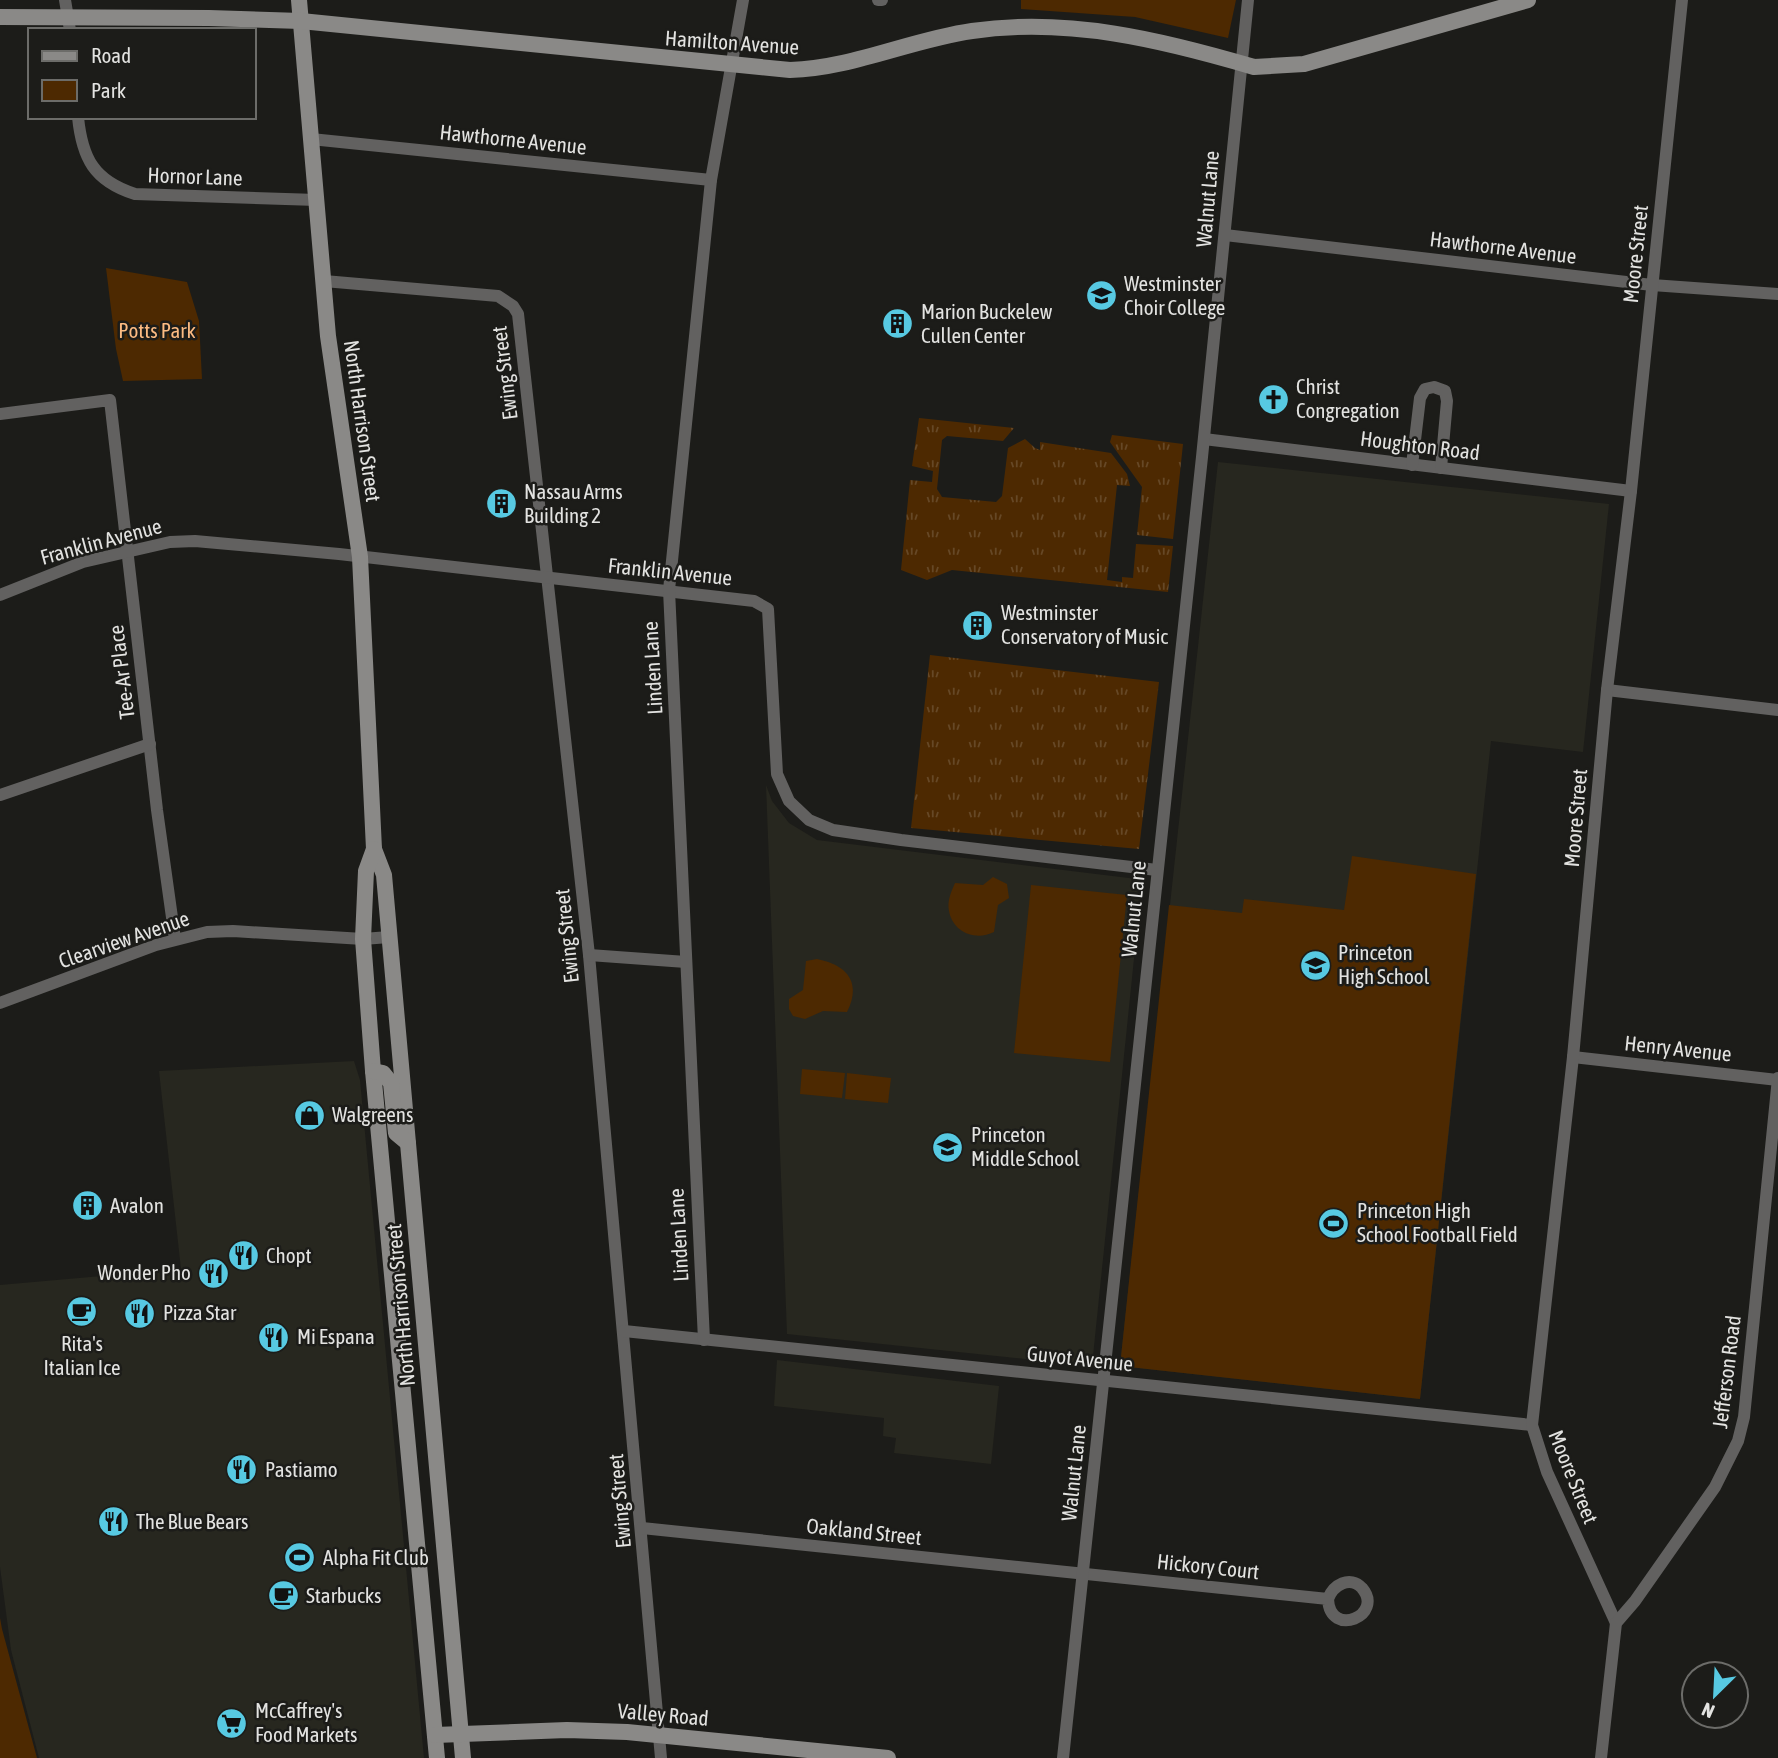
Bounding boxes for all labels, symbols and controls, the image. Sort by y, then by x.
street label: Hamilton Avenue [664,25,800,59]
legend [28,28,256,119]
text: Road [91,43,131,67]
text: Park [91,78,126,102]
street label: Hawthorne Avenue [438,119,588,159]
street label: Walnut Lane [1191,150,1223,248]
street label: Hornor Lane [147,162,243,190]
street label: Moore Street [1618,204,1652,304]
street label: Hawthorne Avenue [1428,226,1578,268]
place label: Westminster Choir College [1124,271,1225,319]
school or university icon: Westminster Choir College [1084,279,1118,313]
place label: Marion Buckelew Cullen Center [921,299,1053,347]
building icon: Marion Buckelew Cullen Center [881,307,915,341]
park label: Potts Park [118,318,196,342]
street label: Ewing Street [486,325,522,421]
street label: North Harrison Street [340,338,386,503]
place label: Christ Congregation [1296,374,1400,422]
church icon: Christ Congregation [1256,382,1290,416]
street label: Houghton Road [1359,426,1481,464]
place label: Nassau Arms Building 2 [524,479,623,527]
building icon: Nassau Arms Building 2 [484,487,518,521]
street label: Franklin Avenue [37,513,164,569]
street label: Franklin Avenue [607,553,733,589]
place label: Westminster Conservatory of Music [1001,600,1168,648]
building icon: Westminster Conservatory of Music [961,608,995,642]
street label: Linden Lane [638,621,666,715]
street label: Tee-Ar Place [103,624,139,720]
street label: Moore Street [1559,768,1591,868]
street label: Walnut Lane [1116,860,1150,958]
street label: Ewing Street [549,888,583,984]
street label: Clearview Avenue [55,905,192,973]
place label: Princeton High School [1338,940,1430,988]
school or university icon: Princeton High School [1298,948,1332,982]
street label: Henry Avenue [1623,1030,1733,1066]
shop icon: Walgreens [292,1098,326,1132]
place label: Walgreens [332,1102,413,1126]
place label: Princeton Middle School [971,1122,1080,1170]
school or university icon: Princeton Middle School [931,1130,965,1164]
street label: Linden Lane [664,1188,692,1282]
building icon: Avalon [70,1189,104,1223]
place label: Avalon [110,1193,164,1217]
place label: Princeton High School Football Field [1357,1198,1518,1246]
sports icon: Princeton High School Football Field [1317,1206,1351,1240]
street label: North Harrison Street [381,1223,419,1387]
restaurant icon: Chopt [226,1239,260,1273]
place label: Chopt [266,1243,312,1267]
restaurant icon: Wonder Pho [197,1256,231,1290]
place label: Wonder Pho [97,1260,191,1284]
cafe icon: Rita's Italian Ice [65,1295,99,1329]
restaurant icon: Pizza Star [123,1296,157,1330]
place label: Pizza Star [163,1300,237,1324]
street label: Jefferson Road [1707,1314,1745,1430]
restaurant icon: Mi Espana [257,1320,291,1354]
place label: Mi Espana [297,1324,375,1348]
place label: Rita's Italian Ice [43,1331,121,1379]
street label: Guyot Avenue [1026,1340,1134,1376]
street label: Walnut Lane [1056,1424,1090,1522]
street label: Moore Street [1544,1426,1604,1527]
restaurant icon: Pastiamo [225,1453,259,1487]
street label: Ewing Street [603,1453,635,1549]
place label: Pastiamo [265,1457,338,1481]
restaurant icon: The Blue Bears [96,1505,130,1539]
place label: The Blue Bears [136,1509,248,1533]
street label: Oakland Street [805,1513,923,1549]
sports icon: Alpha Fit Club [283,1541,317,1575]
place label: Alpha Fit Club [323,1545,429,1569]
street label: Hickory Court [1156,1549,1260,1583]
cafe icon: Starbucks [266,1579,300,1613]
place label: Starbucks [306,1583,381,1607]
north arrow [1680,1660,1750,1730]
place label: McCaffrey's Food Markets [255,1698,357,1746]
street label: Valley Road [617,1698,710,1730]
text: N [1698,1698,1718,1723]
supermarket icon: McCaffrey's Food Markets [215,1706,249,1740]

